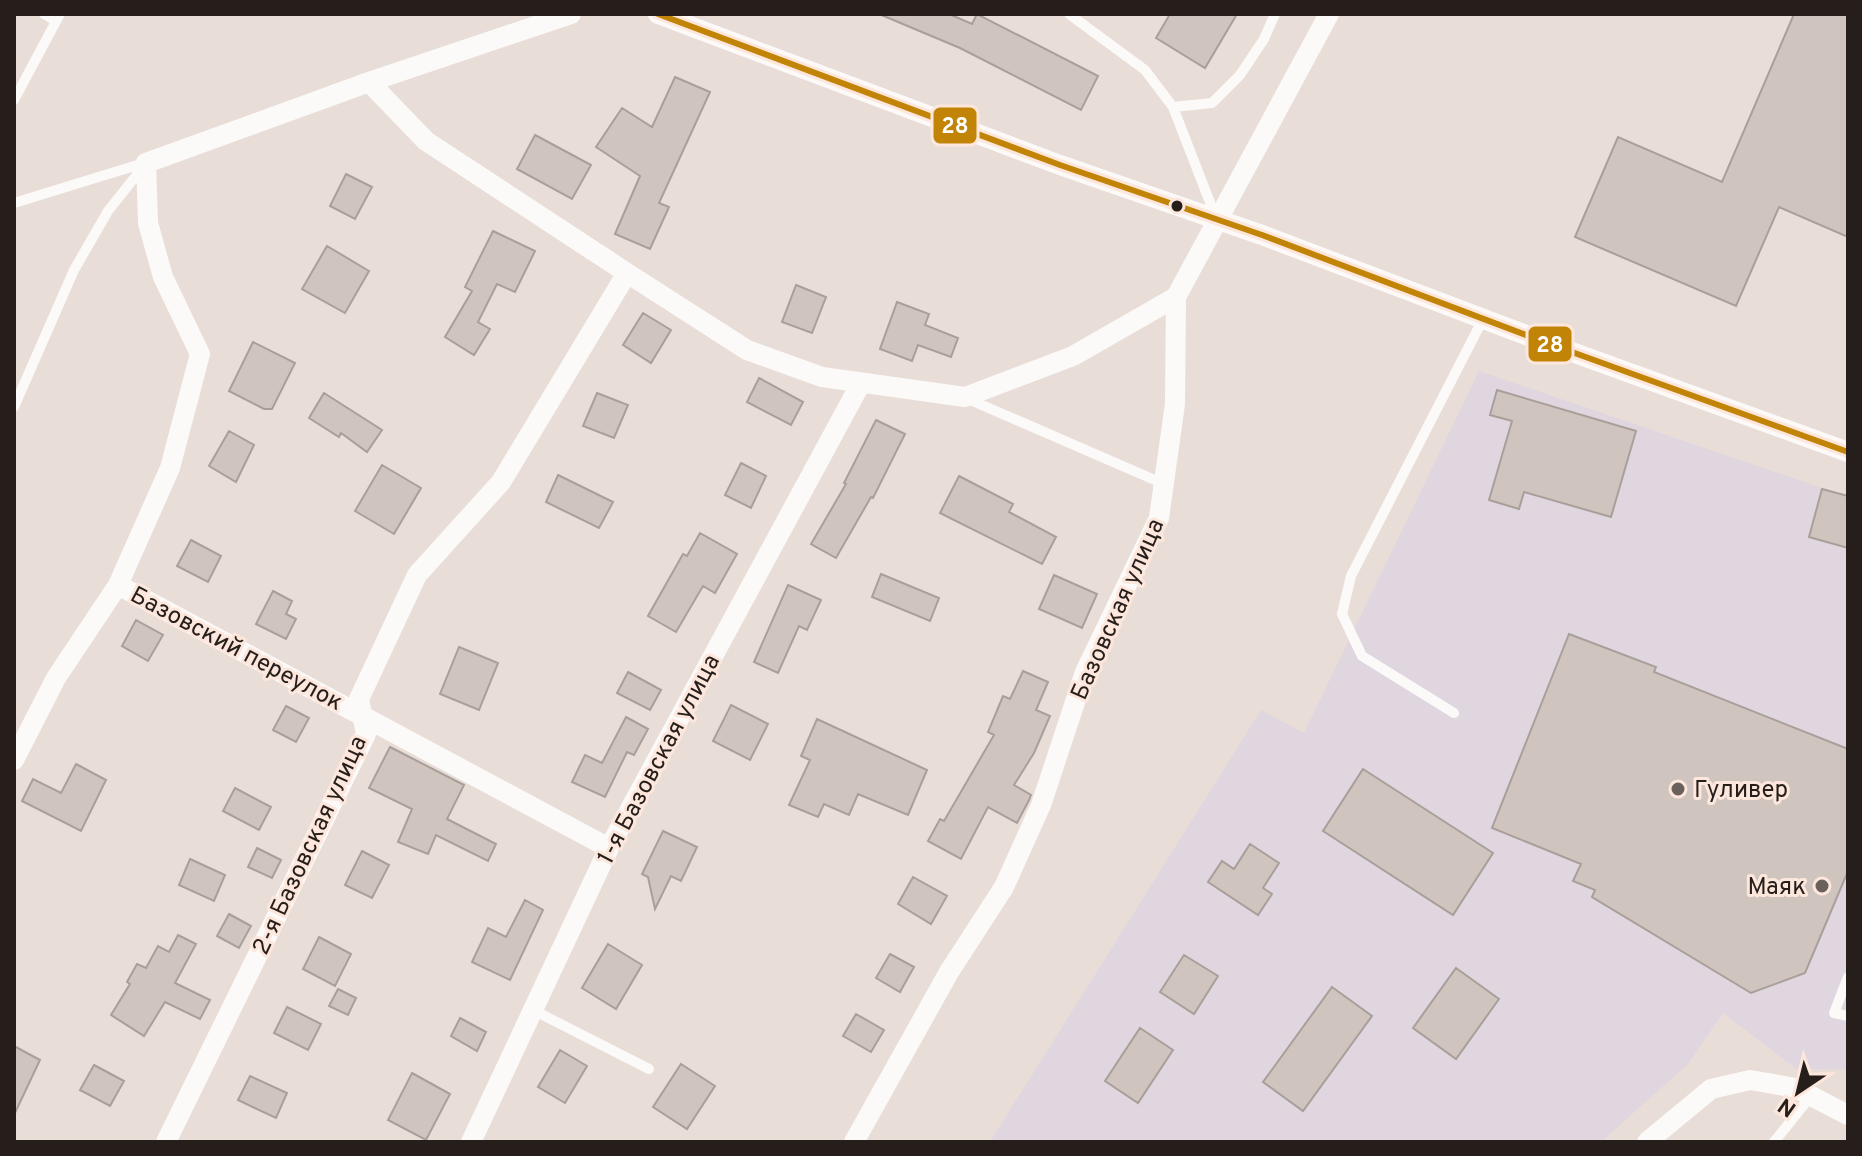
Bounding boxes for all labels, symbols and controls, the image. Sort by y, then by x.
line badge: 28 [932,106,978,145]
text: 28 [941,114,969,141]
unlabelled marker [1169,198,1185,214]
line badge: 28 [1527,325,1573,363]
text: 28 [1536,333,1564,360]
street label: Базовская улица [1065,515,1172,705]
street label: Базовский переулок [125,581,348,719]
street label: 1-я Базовская улица [592,650,728,870]
street label: 2-я Базовская улица [247,732,375,960]
place label: Гуливер [1694,776,1788,806]
marker: Гуливер [1669,780,1687,798]
place label: Маяк [1747,873,1806,903]
marker: Маяк [1813,877,1831,895]
north arrow [1758,1052,1838,1132]
text: N [1774,1091,1802,1122]

